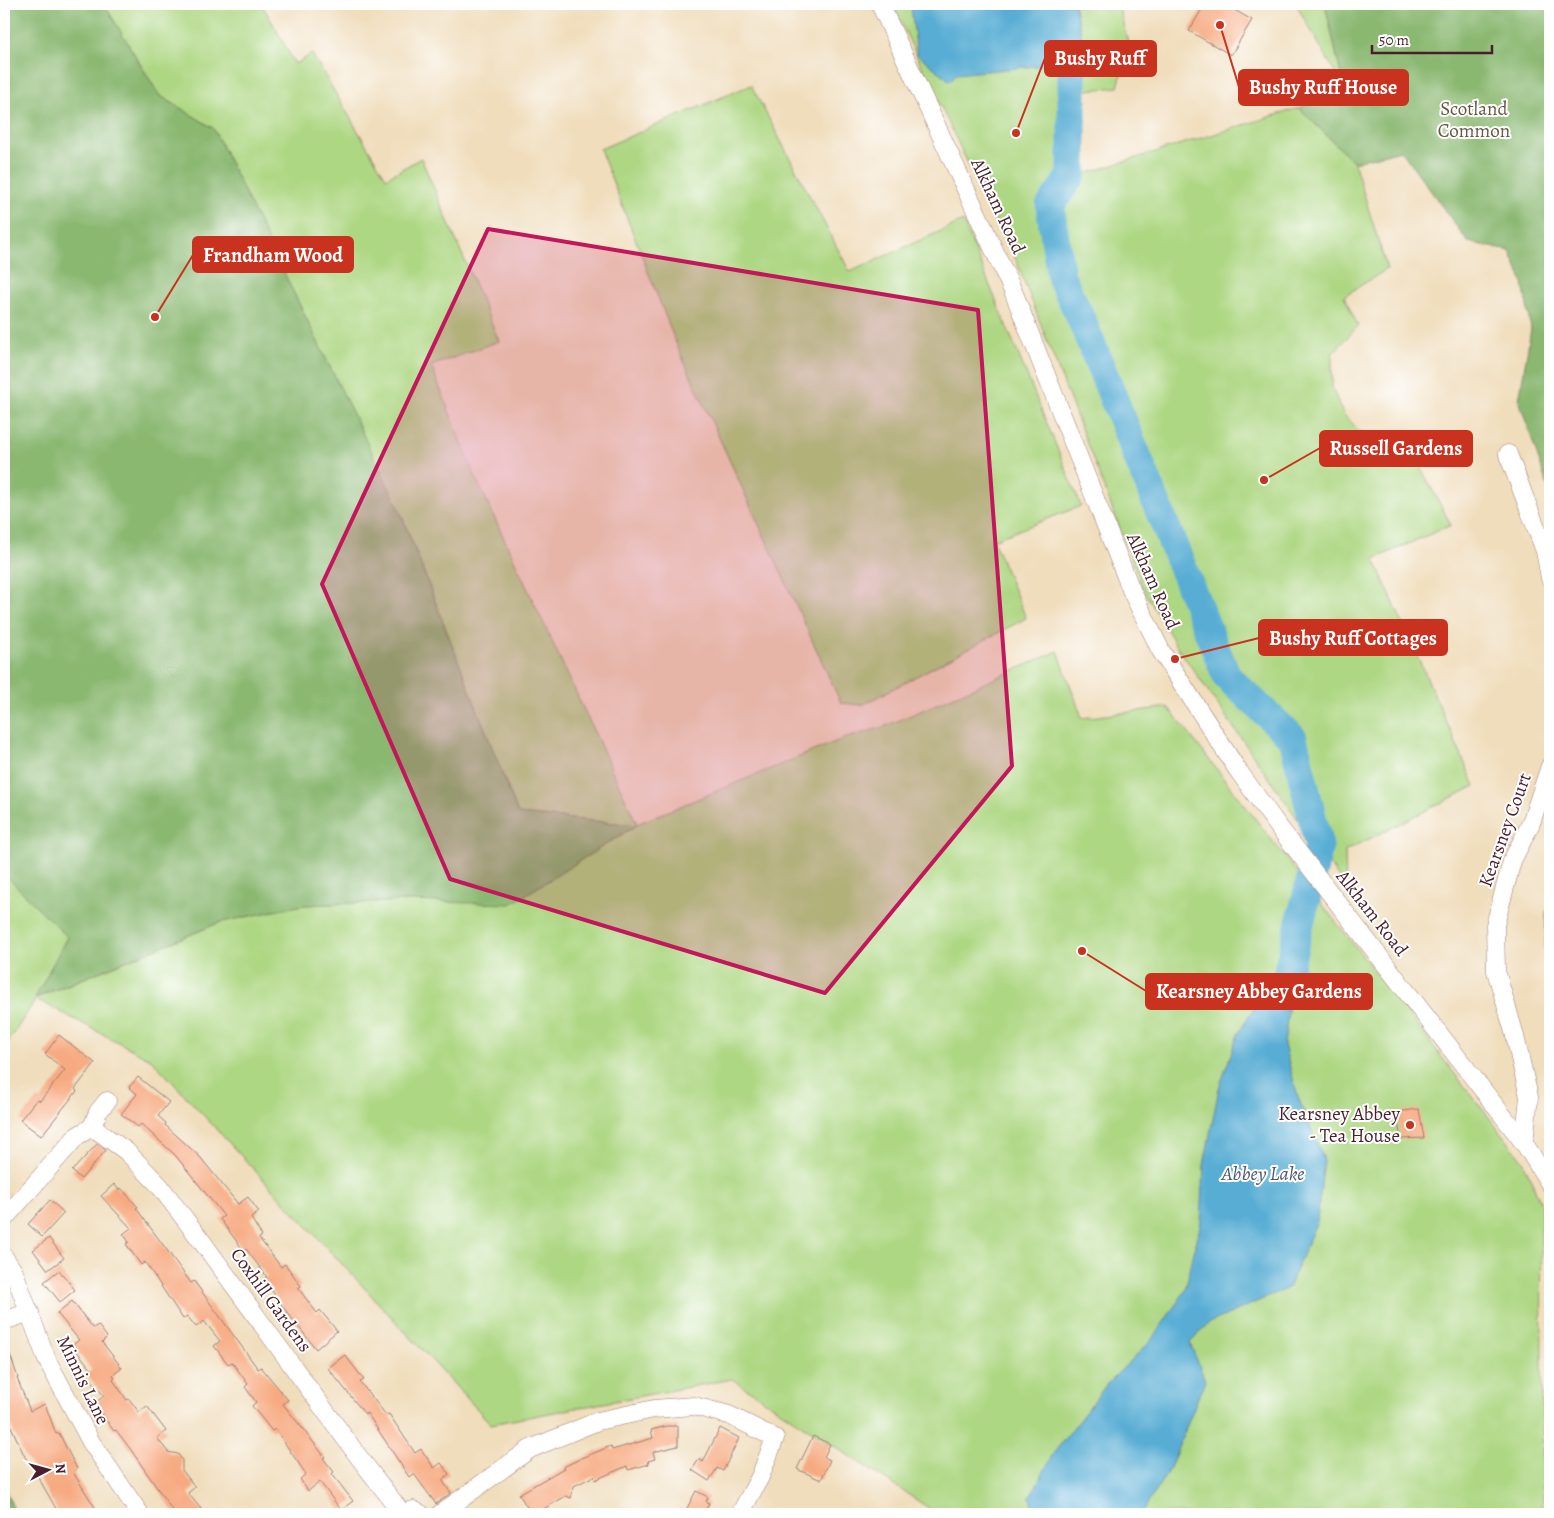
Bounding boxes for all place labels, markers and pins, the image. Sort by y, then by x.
callout: Bushy Ruff [1045,41,1156,76]
callout: Bushy Ruff House [1239,70,1408,105]
callout: Frandham Wood [193,237,353,272]
callout: Russell Gardens [1320,431,1472,466]
callout: Bushy Ruff Cottages [1259,620,1447,655]
callout: Kearsney Abbey Gardens [1146,974,1372,1009]
place label: Kearsney Abbey - Tea House [1278,1101,1401,1149]
marker: Kearsney Abbey - Tea House [1404,1119,1416,1131]

